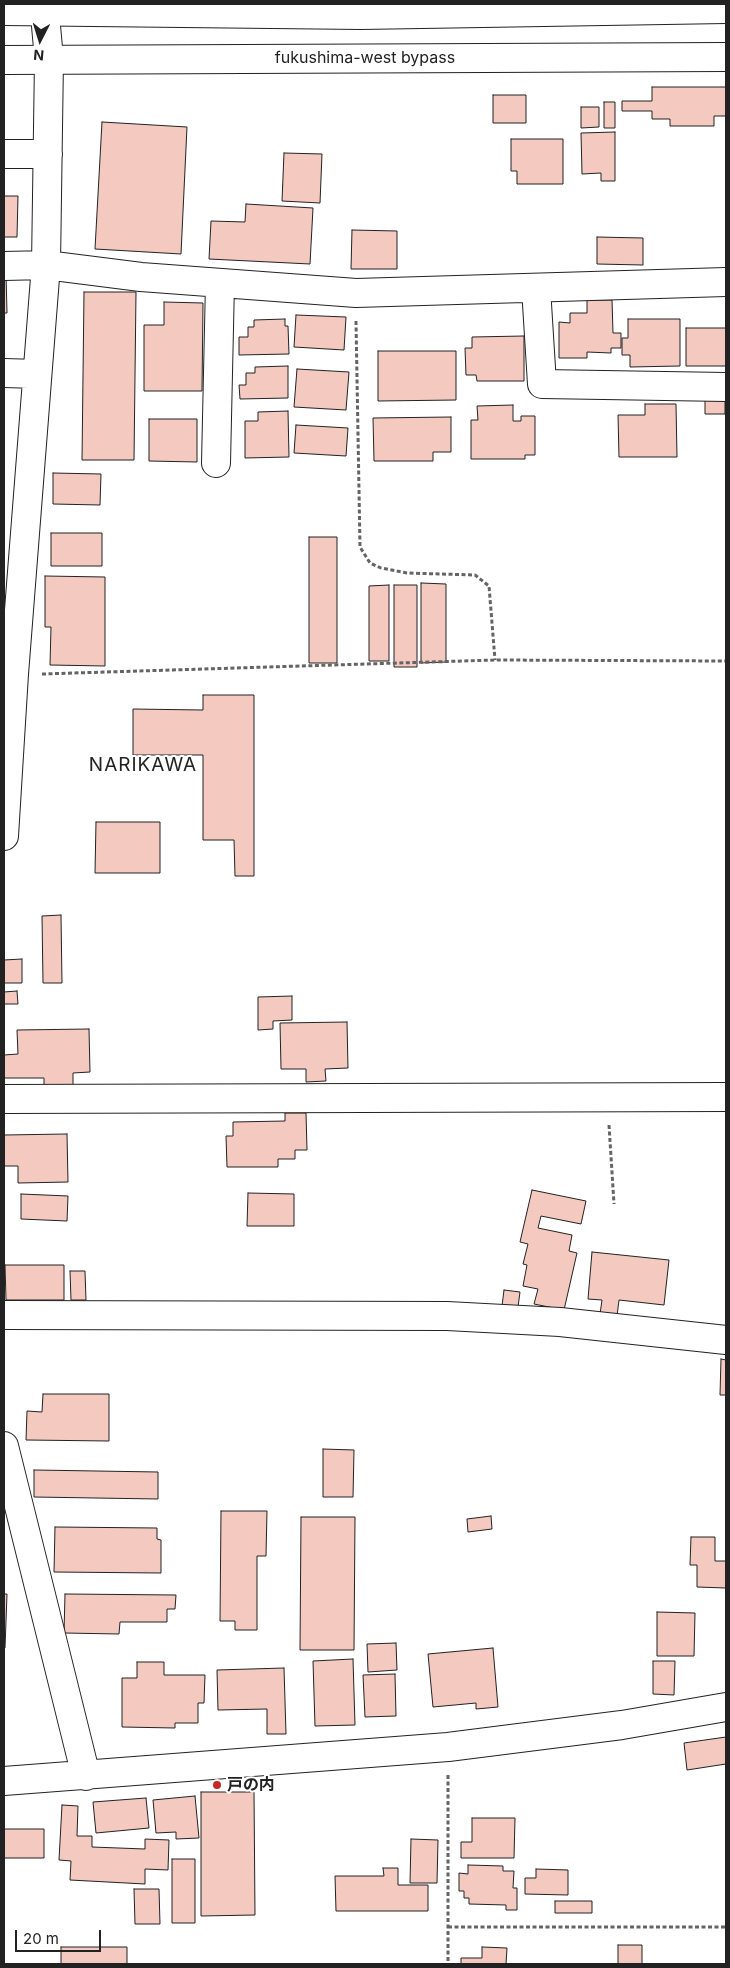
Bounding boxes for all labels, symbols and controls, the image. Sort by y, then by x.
north arrow [15,15,65,65]
text: N [33,47,45,64]
street label: fukushima-west bypass [275,48,455,68]
district label: NARIKAWA [88,754,198,776]
place label: 戸の内 [227,1775,275,1795]
marker: 戸の内 [211,1779,223,1791]
scale bar [18,1920,104,1952]
text: 20 m [23,1929,59,1948]

